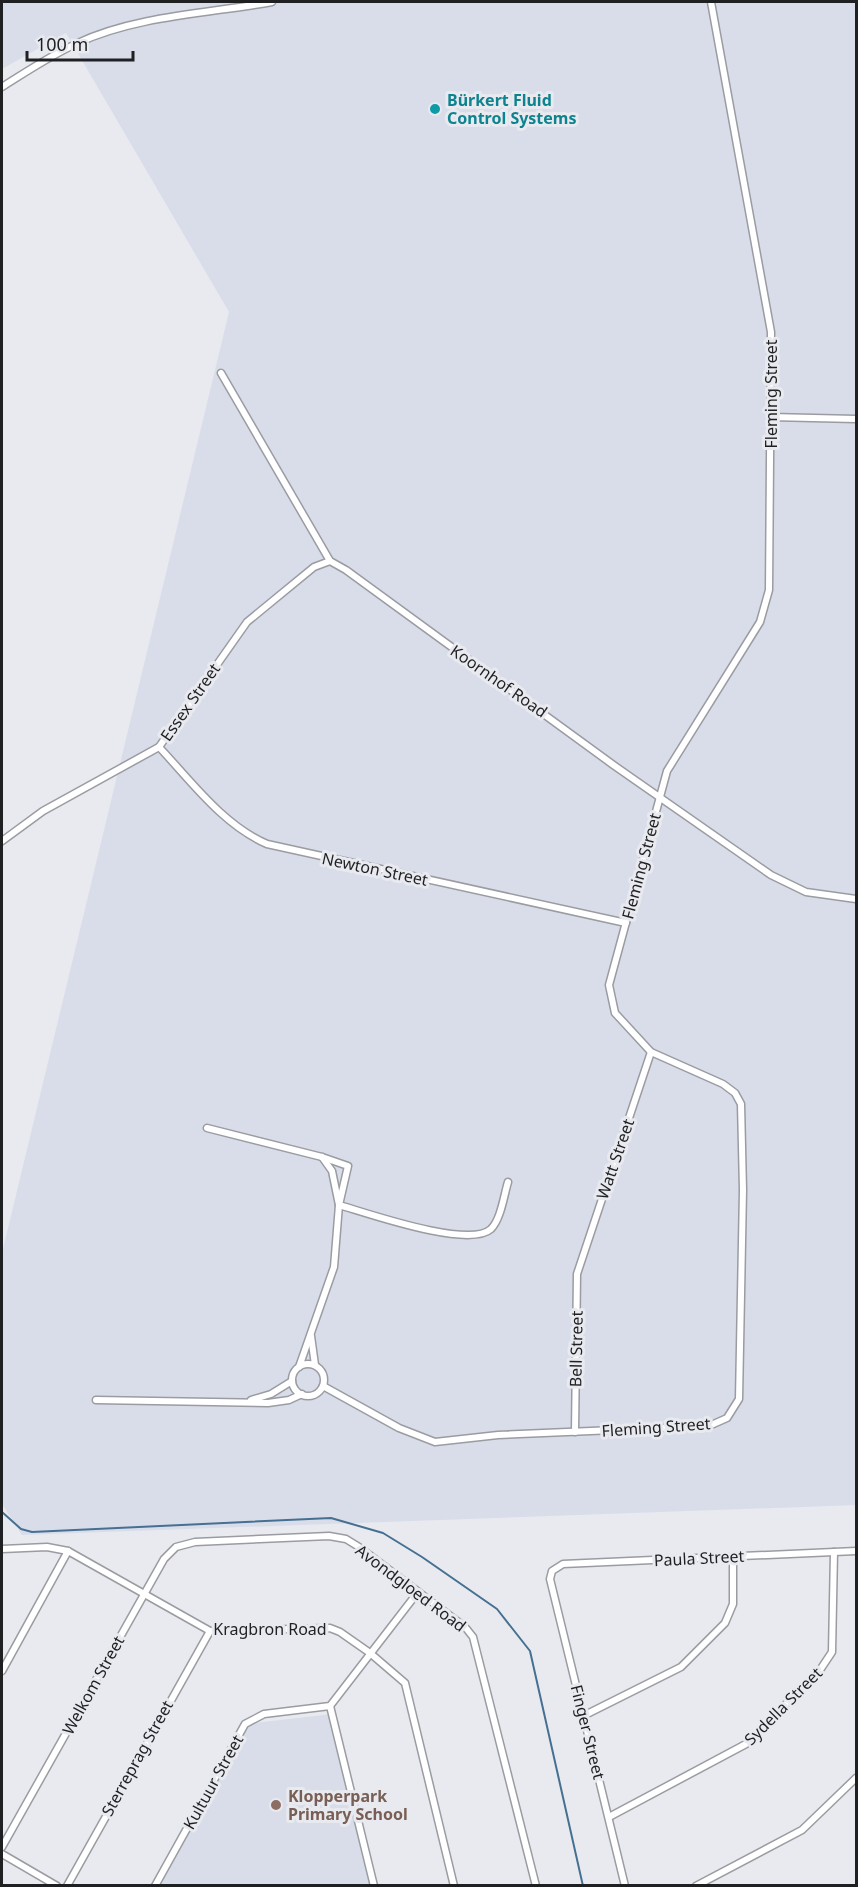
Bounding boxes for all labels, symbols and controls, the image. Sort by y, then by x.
scale bar [27,24,134,62]
text: 100 m [36,32,88,56]
place label: Bürkert Fluid Control Systems [447,89,577,129]
marker: Bürkert Fluid Control Systems [428,102,442,116]
street label: Fleming Street [760,339,782,449]
street label: Koornhof Road [446,639,552,723]
street label: Essex Street [155,659,225,745]
street label: Fleming Street [616,810,666,922]
street label: Newton Street [320,847,430,891]
street label: Watt Street [591,1116,639,1202]
street label: Bell Street [564,1310,588,1387]
street label: Fleming Street [601,1412,711,1442]
street label: Avondgloed Road [351,1539,471,1637]
street label: Paula Street [653,1545,745,1571]
street label: Kragbron Road [213,1618,327,1640]
street label: Welkom Street [57,1631,129,1738]
street label: Sydella Street [739,1662,827,1750]
street label: Finger Street [566,1682,610,1782]
street label: Sterreprag Street [96,1696,178,1820]
street label: Kultuur Street [178,1731,248,1833]
place label: Klopperpark Primary School [288,1785,408,1825]
marker: Klopperpark Primary School [269,1798,283,1812]

